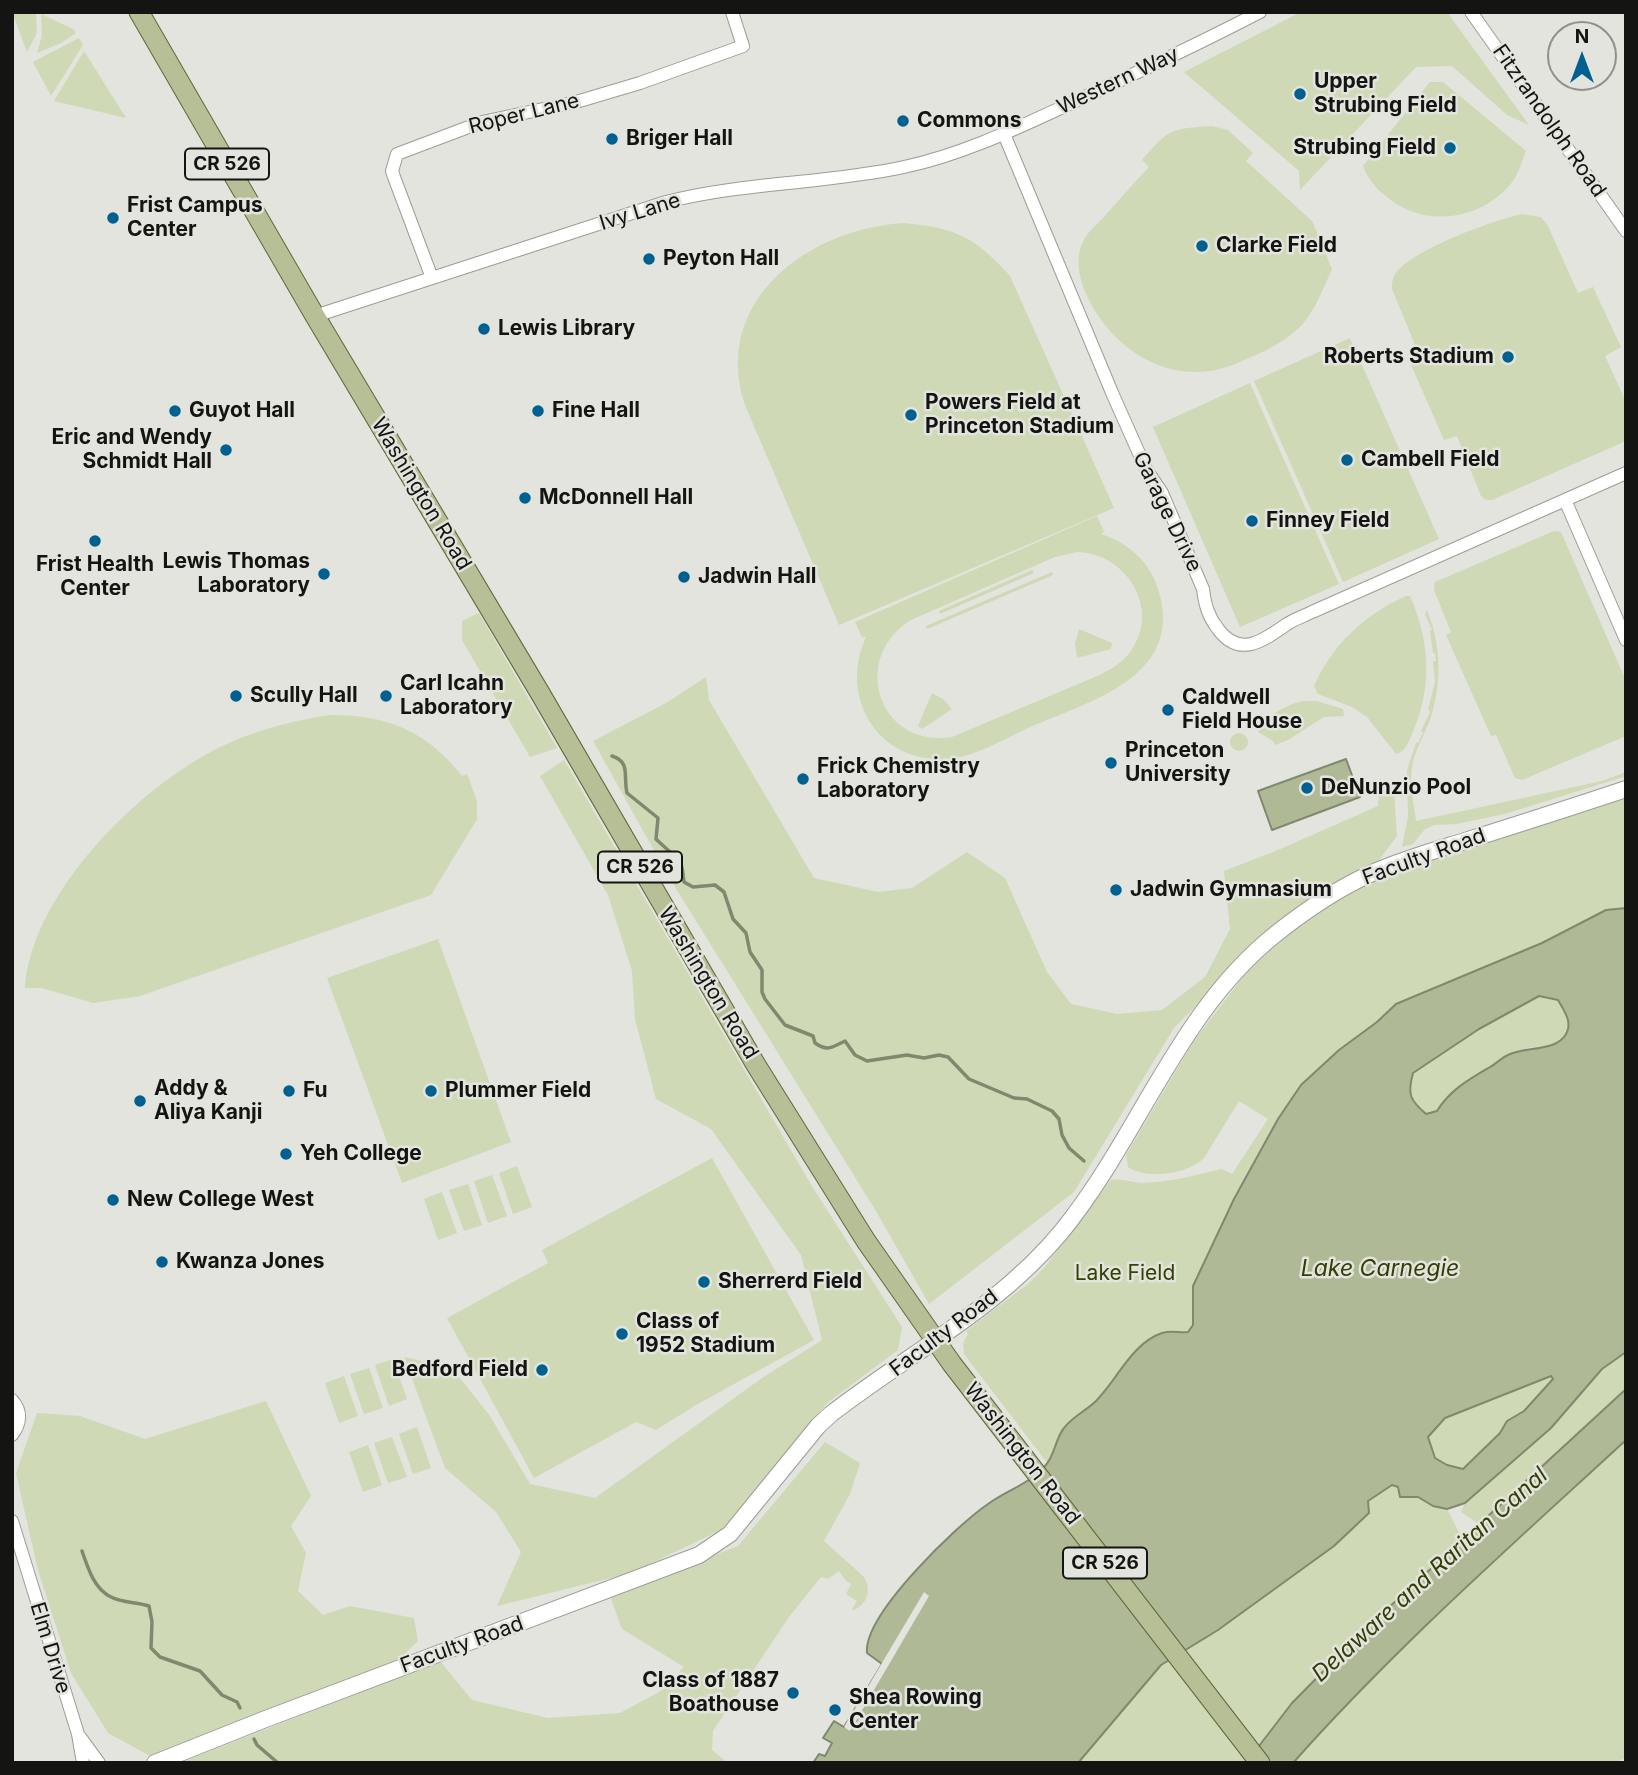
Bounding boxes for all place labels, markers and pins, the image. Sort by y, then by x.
place label: Upper Strubing Field [1314,69,1457,119]
marker: Upper Strubing Field [1292,86,1308,102]
place label: Commons [917,108,1021,134]
marker: Commons [895,113,911,129]
place label: Briger Hall [626,126,733,152]
marker: Briger Hall [604,131,620,147]
place label: Strubing Field [1293,135,1436,161]
marker: Strubing Field [1442,140,1458,156]
place label: Frist Campus Center [127,193,263,243]
marker: Frist Campus Center [105,210,121,226]
place label: Clarke Field [1216,233,1337,259]
marker: Clarke Field [1194,238,1210,254]
place label: Peyton Hall [663,246,779,272]
marker: Peyton Hall [641,251,657,267]
place label: Lewis Library [498,316,635,342]
marker: Lewis Library [476,321,492,337]
place label: Roberts Stadium [1324,344,1494,370]
marker: Roberts Stadium [1500,349,1516,365]
place label: Powers Field at Princeton Stadium [925,390,1114,440]
place label: Guyot Hall [189,398,295,424]
place label: Fine Hall [552,398,640,424]
marker: Guyot Hall [167,403,183,419]
marker: Fine Hall [530,403,546,419]
marker: Powers Field at Princeton Stadium [903,407,919,423]
place label: Eric and Wendy Schmidt Hall [52,425,212,475]
marker: Eric and Wendy Schmidt Hall [218,442,234,458]
place label: Cambell Field [1361,447,1499,473]
marker: Cambell Field [1339,452,1355,468]
place label: McDonnell Hall [539,485,693,511]
marker: McDonnell Hall [517,490,533,506]
place label: Finney Field [1266,508,1389,534]
marker: Finney Field [1244,513,1260,529]
marker: Frist Health Center [87,533,103,549]
place label: Lewis Thomas Laboratory [163,549,310,599]
place label: Frist Health Center [36,552,154,602]
place label: Jadwin Hall [698,564,817,590]
marker: Lewis Thomas Laboratory [316,566,332,582]
marker: Jadwin Hall [676,569,692,585]
place label: Carl Icahn Laboratory [400,671,513,721]
place label: Scully Hall [250,683,358,709]
place label: Caldwell Field House [1182,685,1302,735]
marker: Scully Hall [228,688,244,704]
marker: Carl Icahn Laboratory [378,688,394,704]
marker: Caldwell Field House [1160,702,1176,718]
place label: Princeton University [1125,738,1231,788]
place label: Frick Chemistry Laboratory [817,754,980,804]
marker: Princeton University [1103,755,1119,771]
marker: Frick Chemistry Laboratory [795,771,811,787]
place label: DeNunzio Pool [1321,775,1471,801]
marker: DeNunzio Pool [1299,780,1315,796]
place label: Jadwin Gymnasium [1130,877,1332,903]
marker: Jadwin Gymnasium [1108,882,1124,898]
place label: Addy & Aliya Kanji [154,1076,262,1126]
place label: Fu [303,1078,328,1104]
place label: Plummer Field [445,1078,591,1104]
marker: Fu [281,1083,297,1099]
marker: Plummer Field [423,1083,439,1099]
marker: Addy & Aliya Kanji [132,1093,148,1109]
place label: Yeh College [300,1141,422,1167]
marker: Yeh College [278,1146,294,1162]
place label: New College West [127,1187,314,1213]
marker: New College West [105,1192,121,1208]
place label: Kwanza Jones [176,1249,325,1275]
marker: Kwanza Jones [154,1254,170,1270]
place label: Sherrerd Field [718,1269,862,1295]
marker: Sherrerd Field [696,1274,712,1290]
place label: Class of 1952 Stadium [636,1309,775,1359]
marker: Class of 1952 Stadium [614,1326,630,1342]
place label: Bedford Field [392,1357,528,1383]
marker: Bedford Field [534,1362,550,1378]
place label: Class of 1887 Boathouse [642,1668,779,1718]
marker: Class of 1887 Boathouse [785,1685,801,1701]
place label: Shea Rowing Center [849,1685,982,1735]
marker: Shea Rowing Center [827,1702,843,1718]

